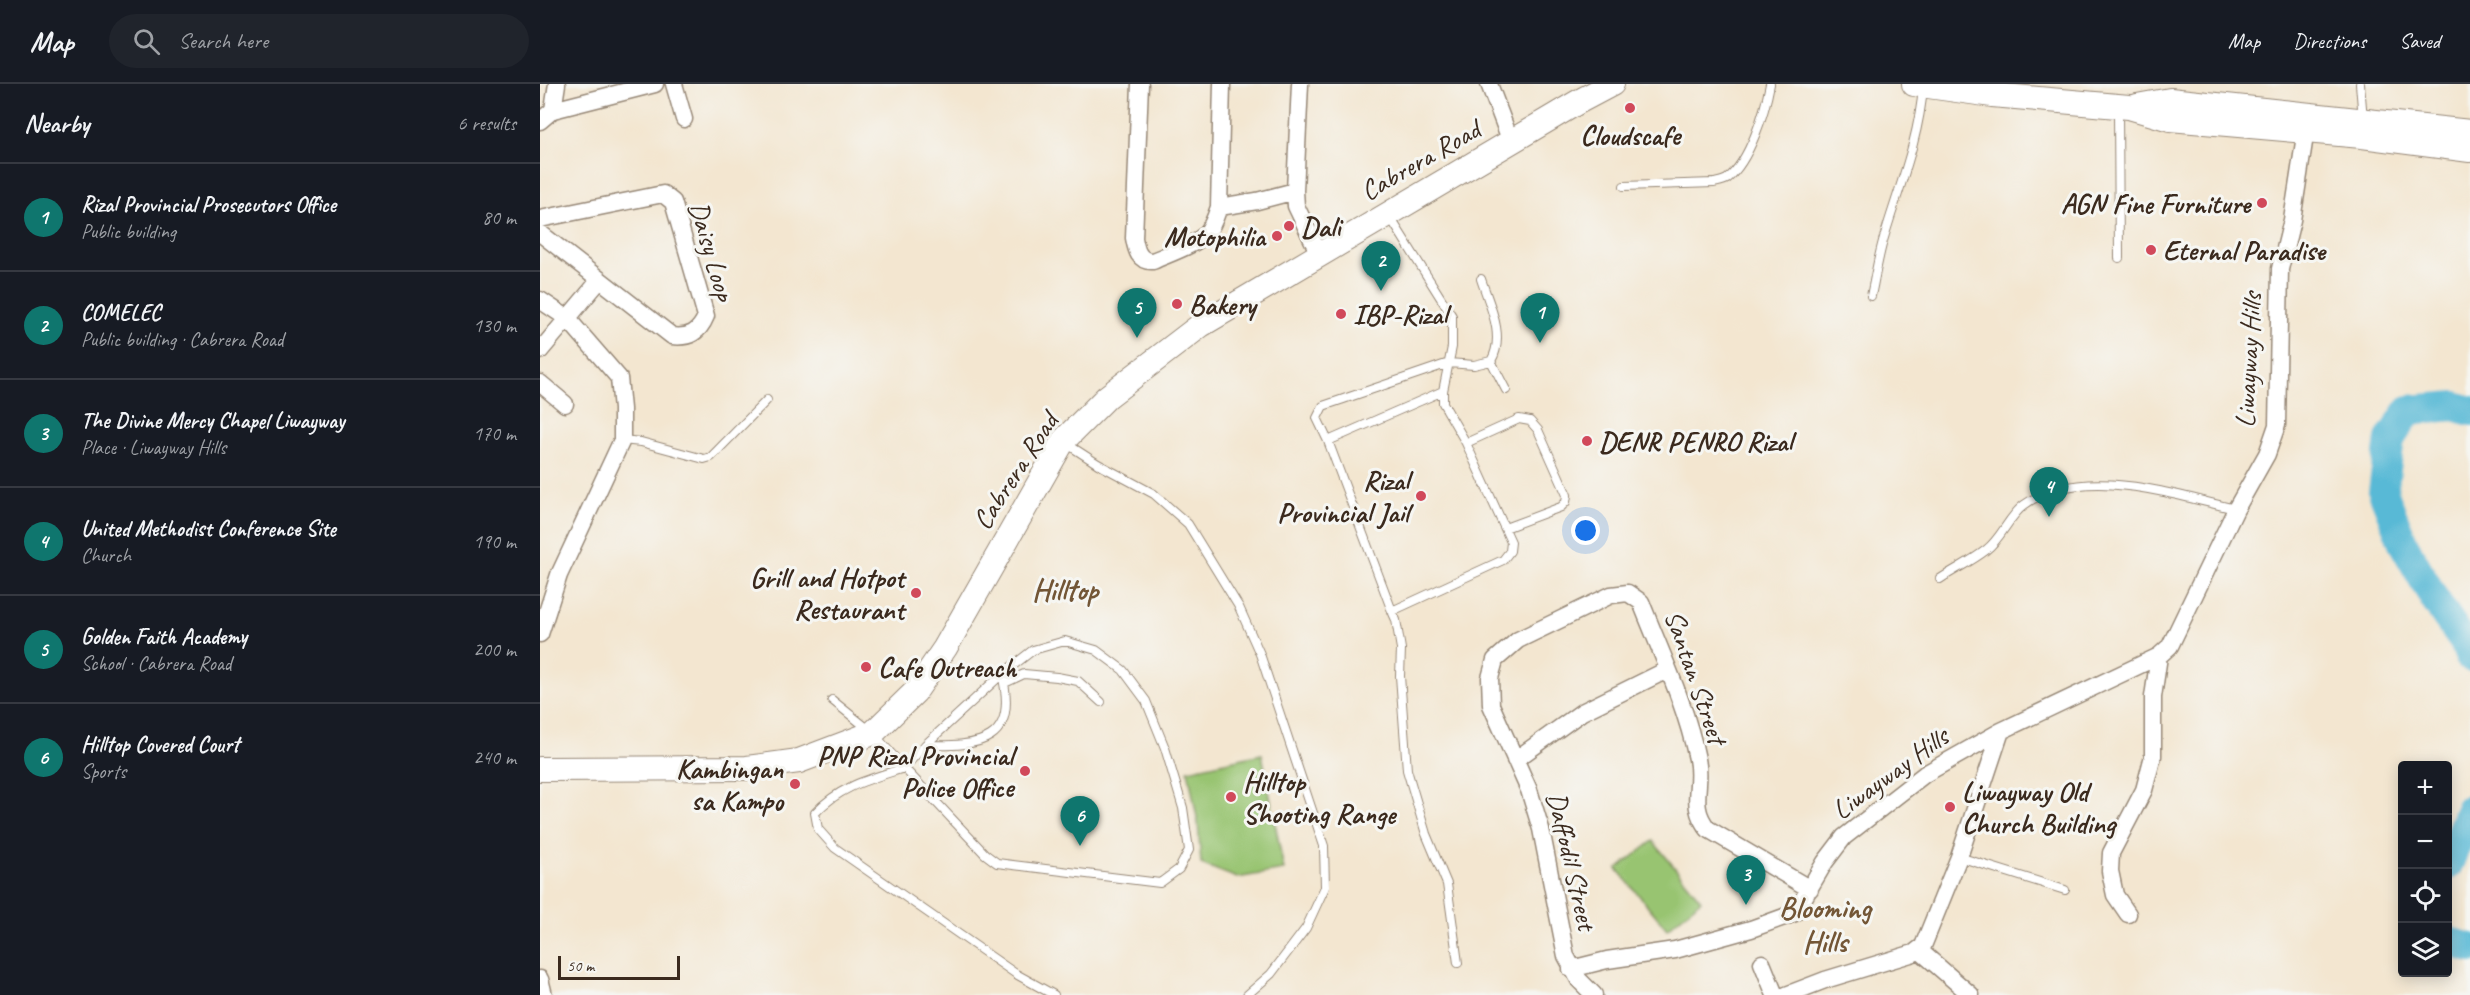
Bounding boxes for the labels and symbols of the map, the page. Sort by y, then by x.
marker: Cloudscafe [1623,101,1637,115]
street label: Cabrera Road [1354,110,1489,208]
place label: Cloudscafe [1580,118,1682,153]
place label: AGN Fine Furniture [2061,186,2253,221]
marker: AGN Fine Furniture [2255,196,2269,210]
street label: Daisy Loop [681,197,744,307]
place label: Dali [1301,209,1344,244]
place label: Motophilia [1164,219,1268,254]
marker: Dali [1282,219,1296,233]
marker: Motophilia [1270,229,1284,243]
place label: Eternal Paradise [2163,233,2328,268]
pin: 2 [1362,242,1400,291]
marker: Eternal Paradise [2144,243,2158,257]
place label: Bakery [1189,287,1259,322]
pin: 5 [1118,288,1156,338]
street label: Liwayway Hills [2227,289,2269,428]
pin: 1 [1520,294,1560,343]
marker: Bakery [1170,297,1184,311]
place label: IBP-Rizal [1353,297,1452,332]
marker: IBP-Rizal [1334,307,1348,321]
street label: Cabrera Road [964,403,1068,536]
place label: DENR PENRO Rizal [1599,424,1797,459]
marker: DENR PENRO Rizal [1580,434,1594,448]
place label: Rizal Provincial Jail [1277,463,1414,530]
pin: 4 [2030,468,2068,517]
marker: Rizal Provincial Jail [1414,489,1428,503]
your location [1571,516,1600,545]
place label: Grill and Hotpot Restaurant [750,560,908,627]
district label: Hilltop [1032,571,1101,609]
marker: Grill and Hotpot Restaurant [909,586,923,600]
street label: Santan Street [1657,606,1736,752]
place label: Cafe Outreach [878,650,1017,685]
marker: Cafe Outreach [859,660,873,674]
street label: Liwayway Hills [1825,718,1957,827]
place label: PNP Rizal Provincial Police Office [817,738,1019,805]
place label: Kambingan sa Kampo [676,751,785,818]
marker: PNP Rizal Provincial Police Office [1018,764,1032,778]
place label: Hilltop Shooting Range [1243,764,1398,831]
place label: Liwayway Old Church Building [1962,774,2118,841]
marker: Kambingan sa Kampo [788,777,802,791]
street label: Daffodil Street [1539,789,1605,936]
marker: Hilltop Shooting Range [1224,790,1238,804]
pin: 6 [1060,796,1100,846]
marker: Liwayway Old Church Building [1943,800,1957,814]
pin: 3 [1726,856,1766,905]
district label: Blooming Hills [1779,889,1873,961]
scale bar [558,953,680,980]

